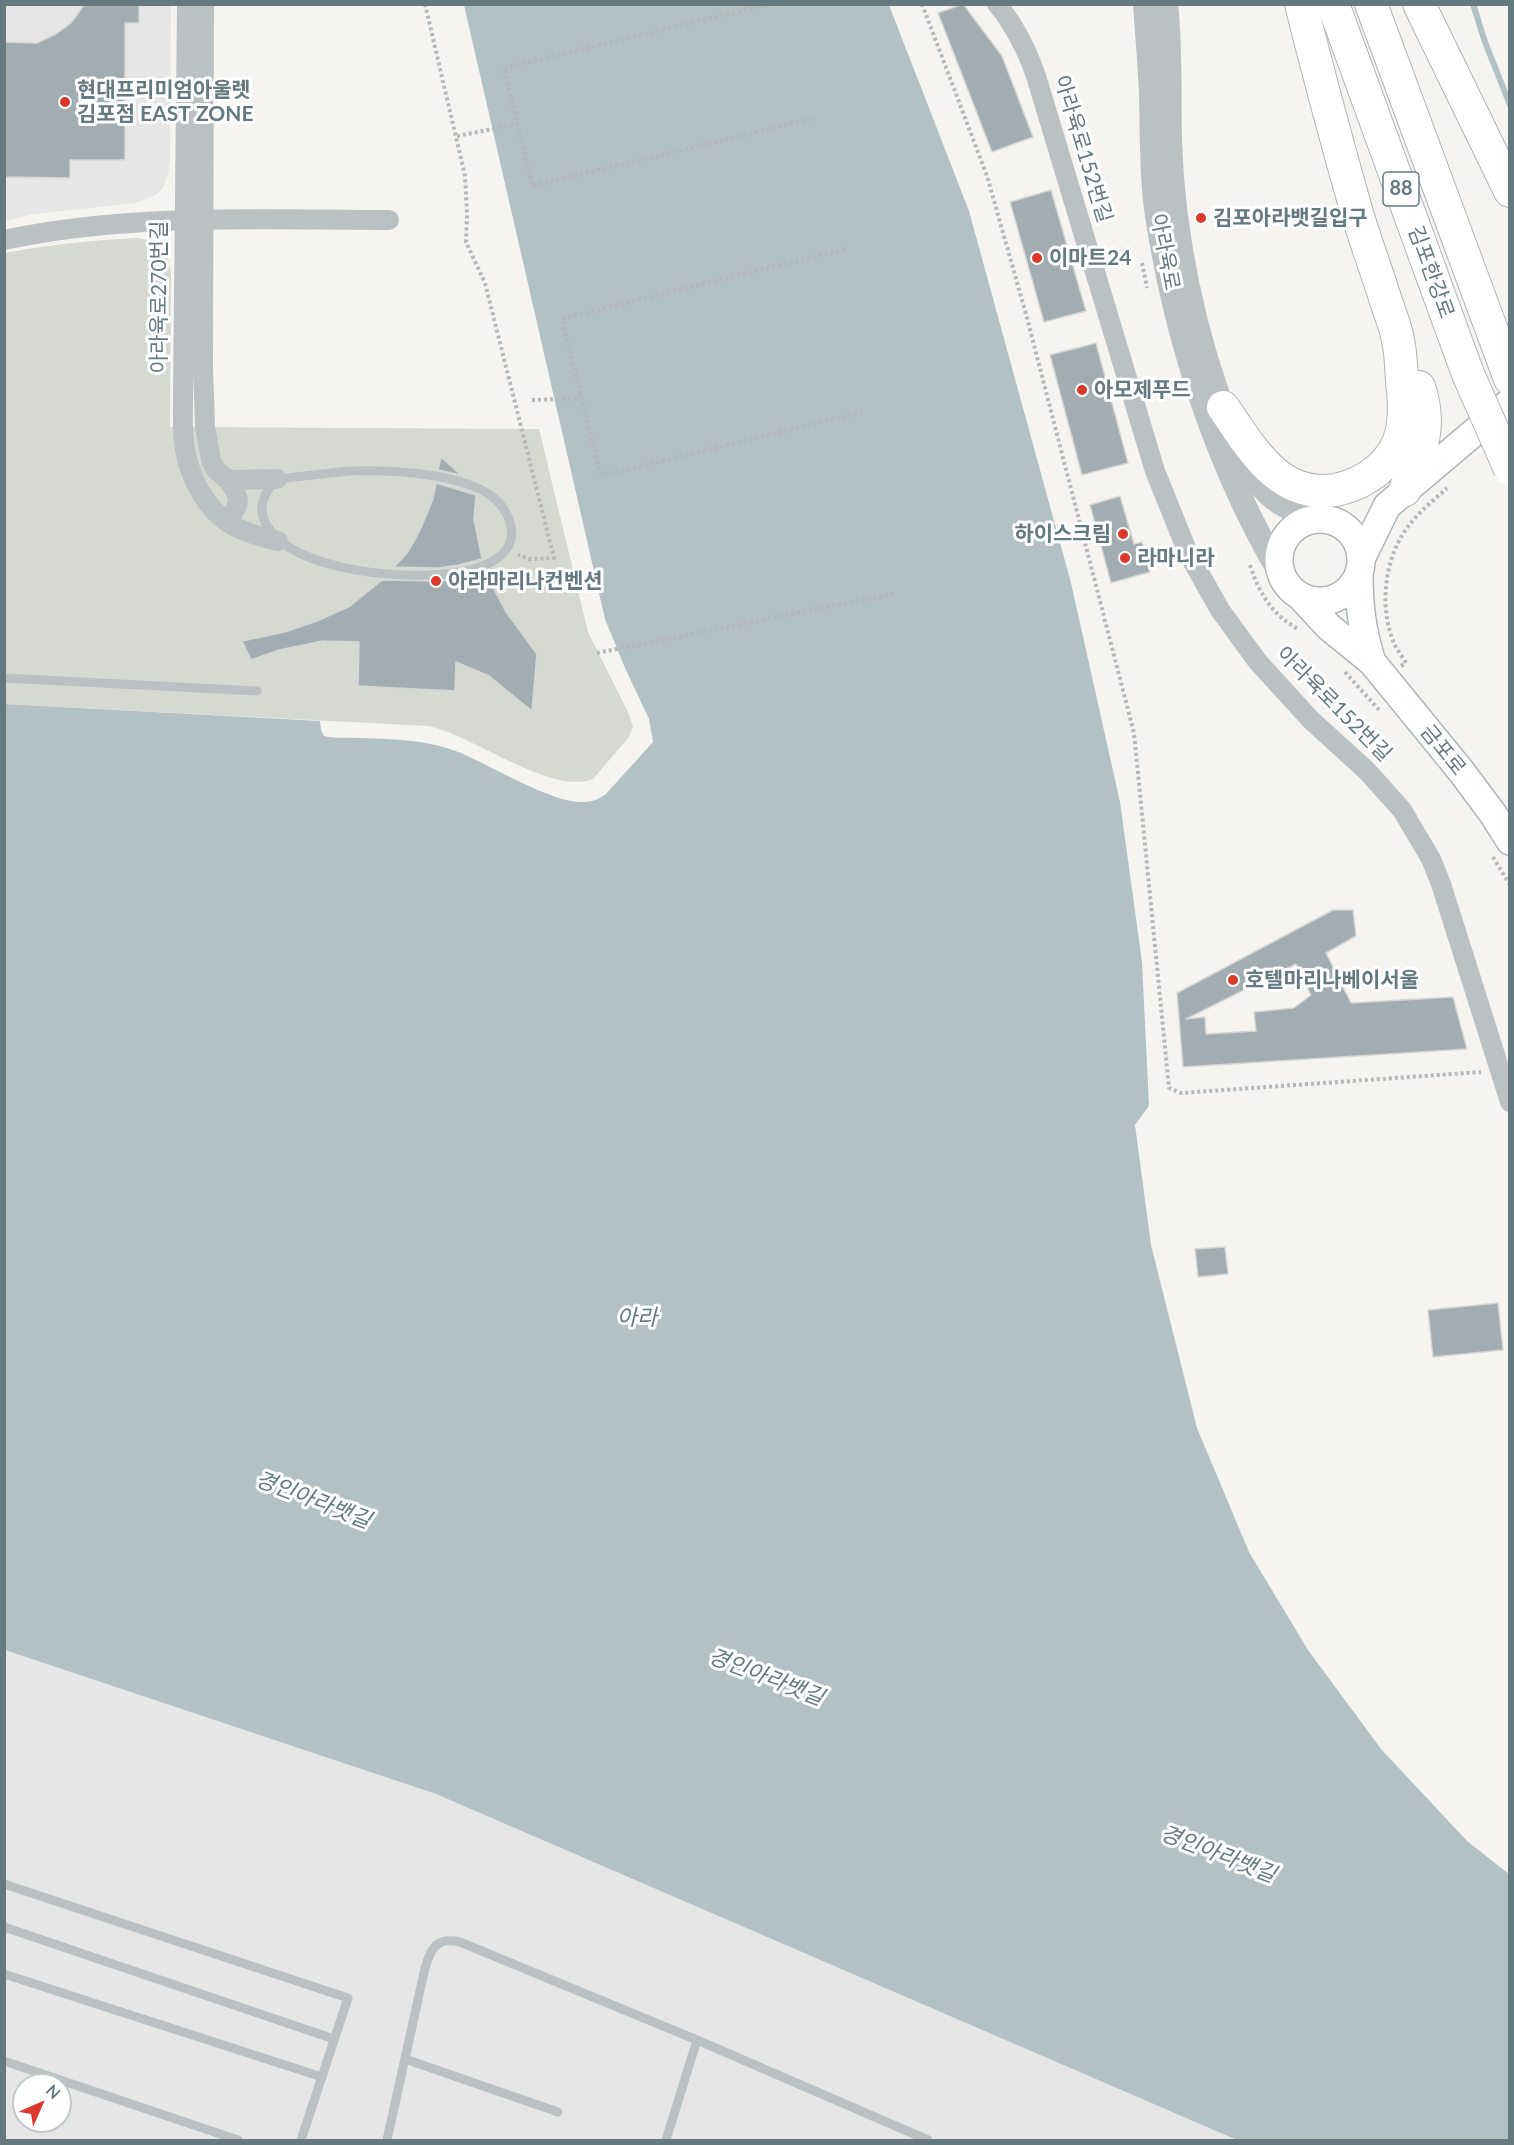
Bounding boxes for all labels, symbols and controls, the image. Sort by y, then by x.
street label: 아라육로152번길 [1049,72,1117,226]
place label: 현대프리미엄아울렛 김포점 EAST ZONE [77,77,254,127]
marker: 현대프리미엄아울렛 김포점 EAST ZONE [58,95,72,109]
road number: 88 [1383,172,1419,206]
place label: 김포아라뱃길입구 [1213,205,1368,231]
marker: 김포아라뱃길입구 [1194,211,1208,225]
street label: 아라육로 [1145,212,1185,292]
street label: 아라육로270번길 [146,221,172,373]
street label: 김포한강로 [1403,222,1459,322]
place label: 이마트24 [1049,245,1131,271]
marker: 이마트24 [1030,251,1044,265]
place label: 아모제푸드 [1094,377,1191,403]
marker: 아모제푸드 [1075,383,1089,397]
place label: 하이스크림 [1014,521,1111,547]
marker: 하이스크림 [1116,527,1130,541]
place label: 라마니라 [1137,545,1214,571]
marker: 라마니라 [1118,551,1132,565]
place label: 아라마리나컨벤션 [448,568,603,594]
marker: 아라마리나컨벤션 [429,574,443,588]
street label: 아라육로152번길 [1271,641,1397,767]
street label: 금포로 [1415,720,1471,780]
place label: 호텔마리나베이서울 [1245,967,1419,993]
marker: 호텔마리나베이서울 [1226,973,1240,987]
water label: 아라 [617,1305,657,1331]
water label: 경인아라뱃길 [252,1466,374,1534]
water label: 경인아라뱃길 [705,1643,827,1711]
water label: 경인아라뱃길 [1157,1820,1279,1888]
north arrow [12,2073,72,2133]
text: N [43,2080,65,2102]

